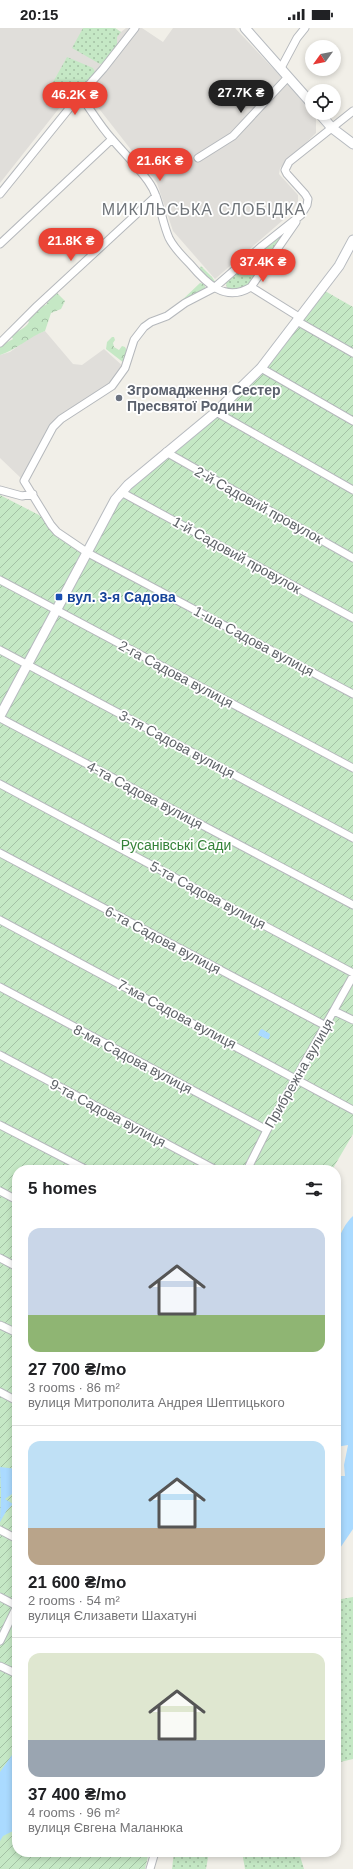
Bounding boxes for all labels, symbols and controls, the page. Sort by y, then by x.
text: 20:15 [20,6,58,23]
north arrow [305,40,341,76]
map controls [305,40,341,120]
pin: 27.7K ₴ [204,80,278,114]
pin: 46.2K ₴ [38,82,112,116]
button: locate [305,84,341,120]
text: 27.7K ₴ [218,85,264,100]
text: 46.2K ₴ [52,87,98,102]
pin: 21.6K ₴ [123,148,197,182]
text: 21.6K ₴ [137,153,183,168]
district label: МИКІЛЬСЬКА СЛОБІДКА [102,201,306,218]
pin: 21.8K ₴ [34,228,108,262]
text: 21.8K ₴ [48,233,94,248]
pin: 37.4K ₴ [226,249,300,283]
text: 37.4K ₴ [240,254,286,269]
place label: Згромадження Сестер Пресвятої Родини [127,382,281,414]
marker: Згромадження Сестер Пресвятої Родини [114,393,124,403]
street label: 2-й Садовий провулок [192,463,327,547]
street label: 1-й Садовий провулок [170,513,305,597]
place label: вул. 3-я Садова [67,589,176,605]
marker: вул. 3-я Садова [54,592,64,602]
street label: 1-ша Садова вулиця [191,603,317,679]
street label: 2-га Садова вулиця [116,637,236,711]
street label: 3-тя Садова вулиця [116,707,238,781]
street label: 4-та Садова вулиця [84,758,206,832]
park label: Русанівські Сади [121,837,231,853]
street label: 5-та Садова вулиця [147,858,269,932]
street label: 6-та Садова вулиця [102,903,224,977]
street label: 7-ма Садова вулиця [115,976,239,1052]
street label: Прибрежна вулиця [261,1016,337,1130]
street label: 8-ма Садова вулиця [71,1021,195,1097]
street label: 9-та Садова вулиця [47,1076,169,1150]
icon: filters [303,1178,325,1200]
text: 5 homes [28,1179,97,1198]
icon: home [141,1254,213,1326]
text: 27 700 ₴/mo [28,1360,126,1379]
text: 3 rooms · 86 m² [28,1380,120,1395]
text: вулиця Митрополита Андрея Шептицького [28,1395,285,1410]
icon: home [141,1467,213,1539]
text: 21 600 ₴/mo [28,1573,126,1592]
text: 2 rooms · 54 m² [28,1593,120,1608]
text: вулиця Єлизавети Шахатуні [28,1608,197,1623]
icon: home [141,1679,213,1751]
text: 37 400 ₴/mo [28,1785,126,1804]
text: 4 rooms · 96 m² [28,1805,120,1820]
text: вулиця Євгена Маланюка [28,1820,183,1835]

